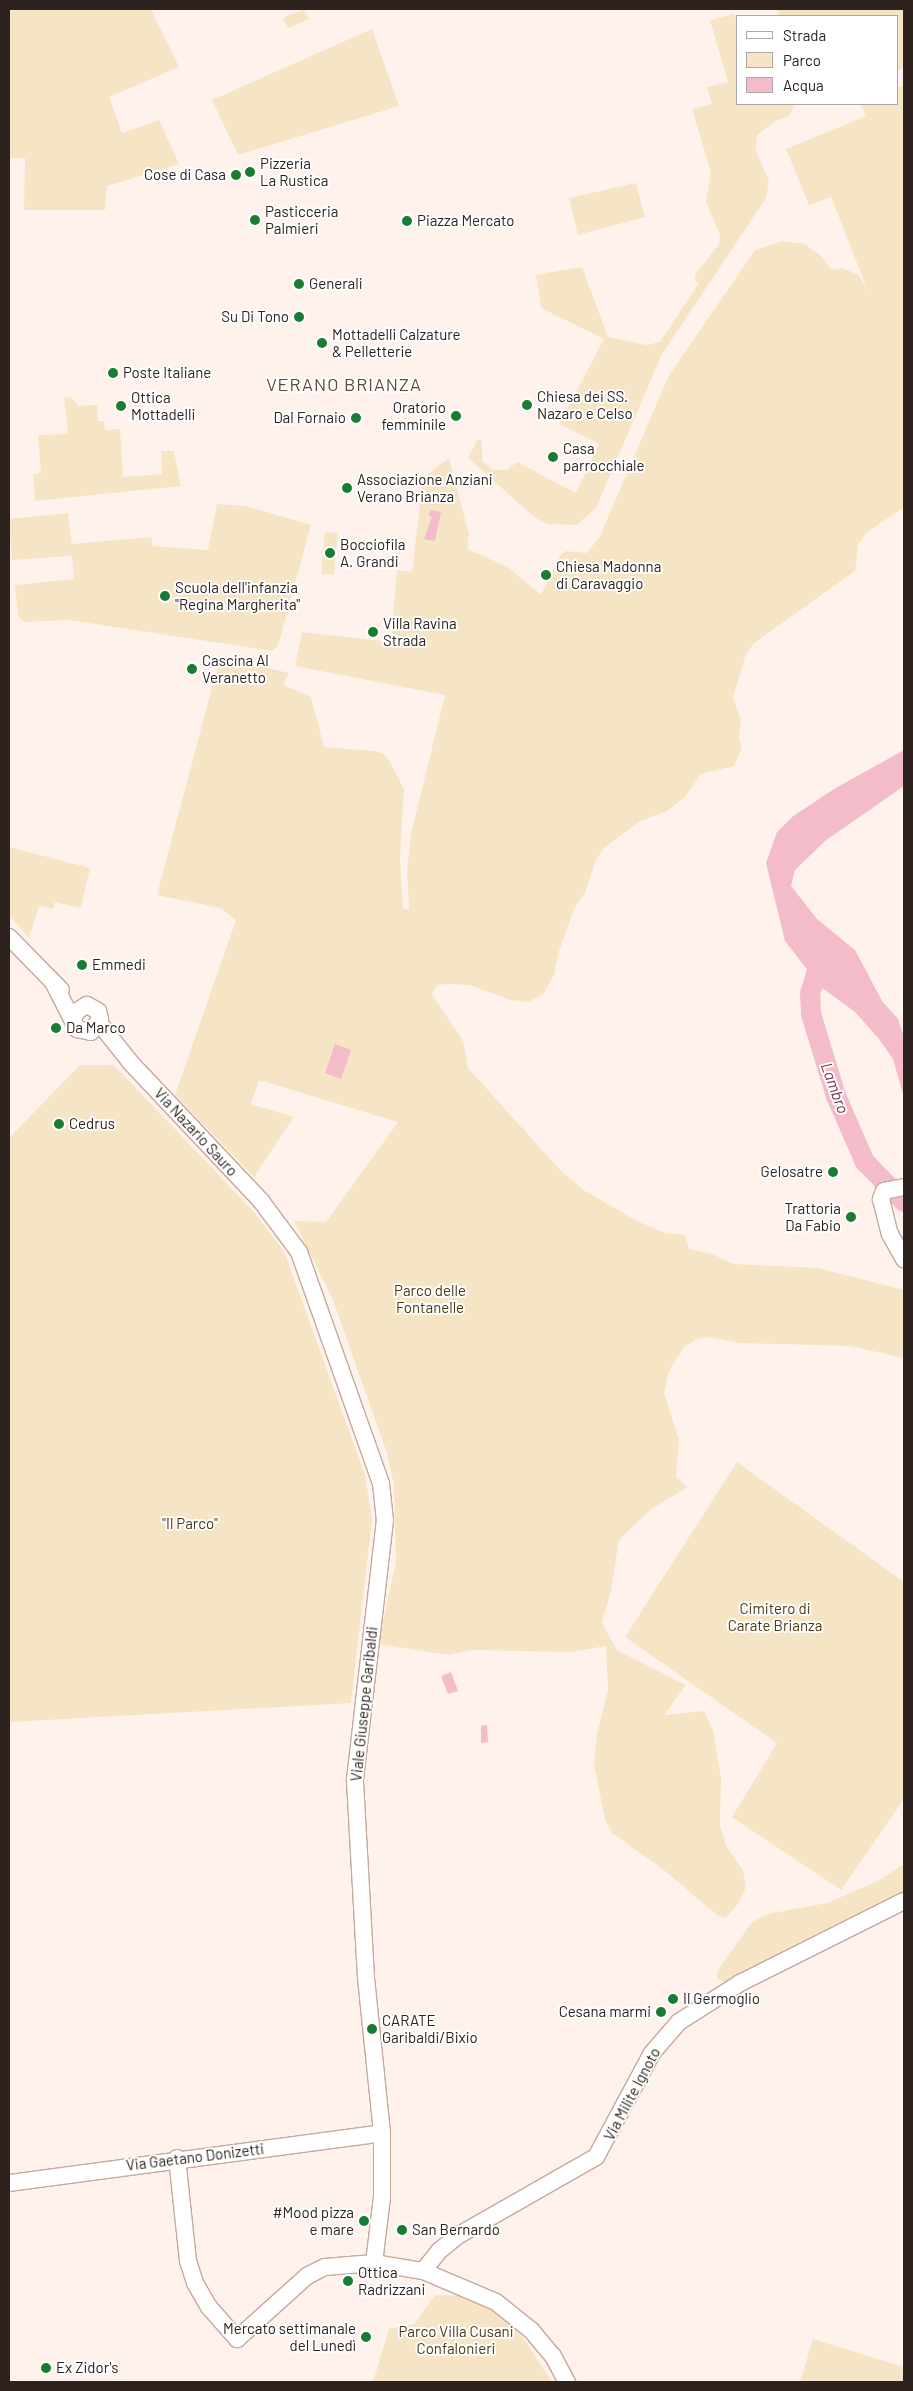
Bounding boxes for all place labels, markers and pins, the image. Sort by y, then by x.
place label: Pizzeria La Rustica [260,154,328,189]
place label: Cose di Casa [144,166,226,184]
marker: Pizzeria La Rustica [244,166,256,178]
marker: Cose di Casa [230,169,242,181]
place label: Pasticceria Palmieri [265,202,338,237]
place label: Piazza Mercato [417,212,514,230]
marker: Pasticceria Palmieri [249,214,261,226]
marker: Piazza Mercato [401,215,413,227]
place label: Generali [309,275,363,293]
marker: Generali [293,278,305,290]
place label: Su Di Tono [221,308,289,326]
marker: Su Di Tono [293,311,305,323]
place label: Mottadelli Calzature & Pelletterie [332,325,461,360]
marker: Mottadelli Calzature & Pelletterie [316,337,328,349]
place label: Poste Italiane [123,364,211,382]
marker: Poste Italiane [107,367,119,379]
place label: Chiesa dei SS. Nazaro e Celso [537,387,633,422]
place label: Ottica Mottadelli [131,388,195,423]
place label: Oratorio femminile [381,398,446,433]
marker: Chiesa dei SS. Nazaro e Celso [521,399,533,411]
marker: Ottica Mottadelli [115,400,127,412]
place label: Dal Fornaio [273,409,346,427]
marker: Oratorio femminile [450,410,462,422]
marker: Dal Fornaio [350,412,362,424]
place label: Casa parrocchiale [563,439,645,474]
marker: Casa parrocchiale [547,451,559,463]
place label: Associazione Anziani Verano Brianza [357,470,493,505]
marker: Associazione Anziani Verano Brianza [341,482,353,494]
place label: Bocciofila A. Grandi [340,535,405,570]
marker: Bocciofila A. Grandi [324,547,336,559]
place label: Chiesa Madonna di Caravaggio [556,557,661,592]
marker: Chiesa Madonna di Caravaggio [540,569,552,581]
place label: Scuola dell'infanzia "Regina Margherita" [175,578,300,613]
marker: Scuola dell'infanzia "Regina Margherita" [159,590,171,602]
place label: Villa Ravina Strada [383,614,457,649]
marker: Villa Ravina Strada [367,626,379,638]
place label: Cascina Al Veranetto [202,651,269,686]
marker: Cascina Al Veranetto [186,663,198,675]
place label: Emmedi [92,956,146,974]
marker: Emmedi [76,959,88,971]
place label: Da Marco [66,1019,126,1037]
marker: Da Marco [50,1022,62,1034]
place label: Cedrus [69,1115,115,1133]
marker: Cedrus [53,1118,65,1130]
place label: Gelosatre [761,1163,823,1181]
marker: Gelosatre [827,1166,839,1178]
place label: Trattoria Da Fabio [784,1199,841,1234]
marker: Trattoria Da Fabio [845,1211,857,1223]
place label: Il Germoglio [683,1990,760,2008]
marker: Il Germoglio [667,1993,679,2005]
place label: Cesana marmi [559,2003,651,2021]
marker: Cesana marmi [655,2006,667,2018]
place label: CARATE Garibaldi/Bixio [382,2011,478,2046]
marker: CARATE Garibaldi/Bixio [366,2023,378,2035]
place label: #Mood pizza e mare [273,2203,354,2238]
marker: #Mood pizza e mare [358,2215,370,2227]
place label: San Bernardo [412,2221,500,2239]
marker: San Bernardo [396,2224,408,2236]
place label: Ottica Radrizzani [358,2263,425,2298]
marker: Ottica Radrizzani [342,2275,354,2287]
place label: Mercato settimanale del Lunedì [223,2319,356,2354]
marker: Mercato settimanale del Lunedì [360,2331,372,2343]
place label: Ex Zidor's [56,2359,118,2377]
marker: Ex Zidor's [40,2362,52,2374]

